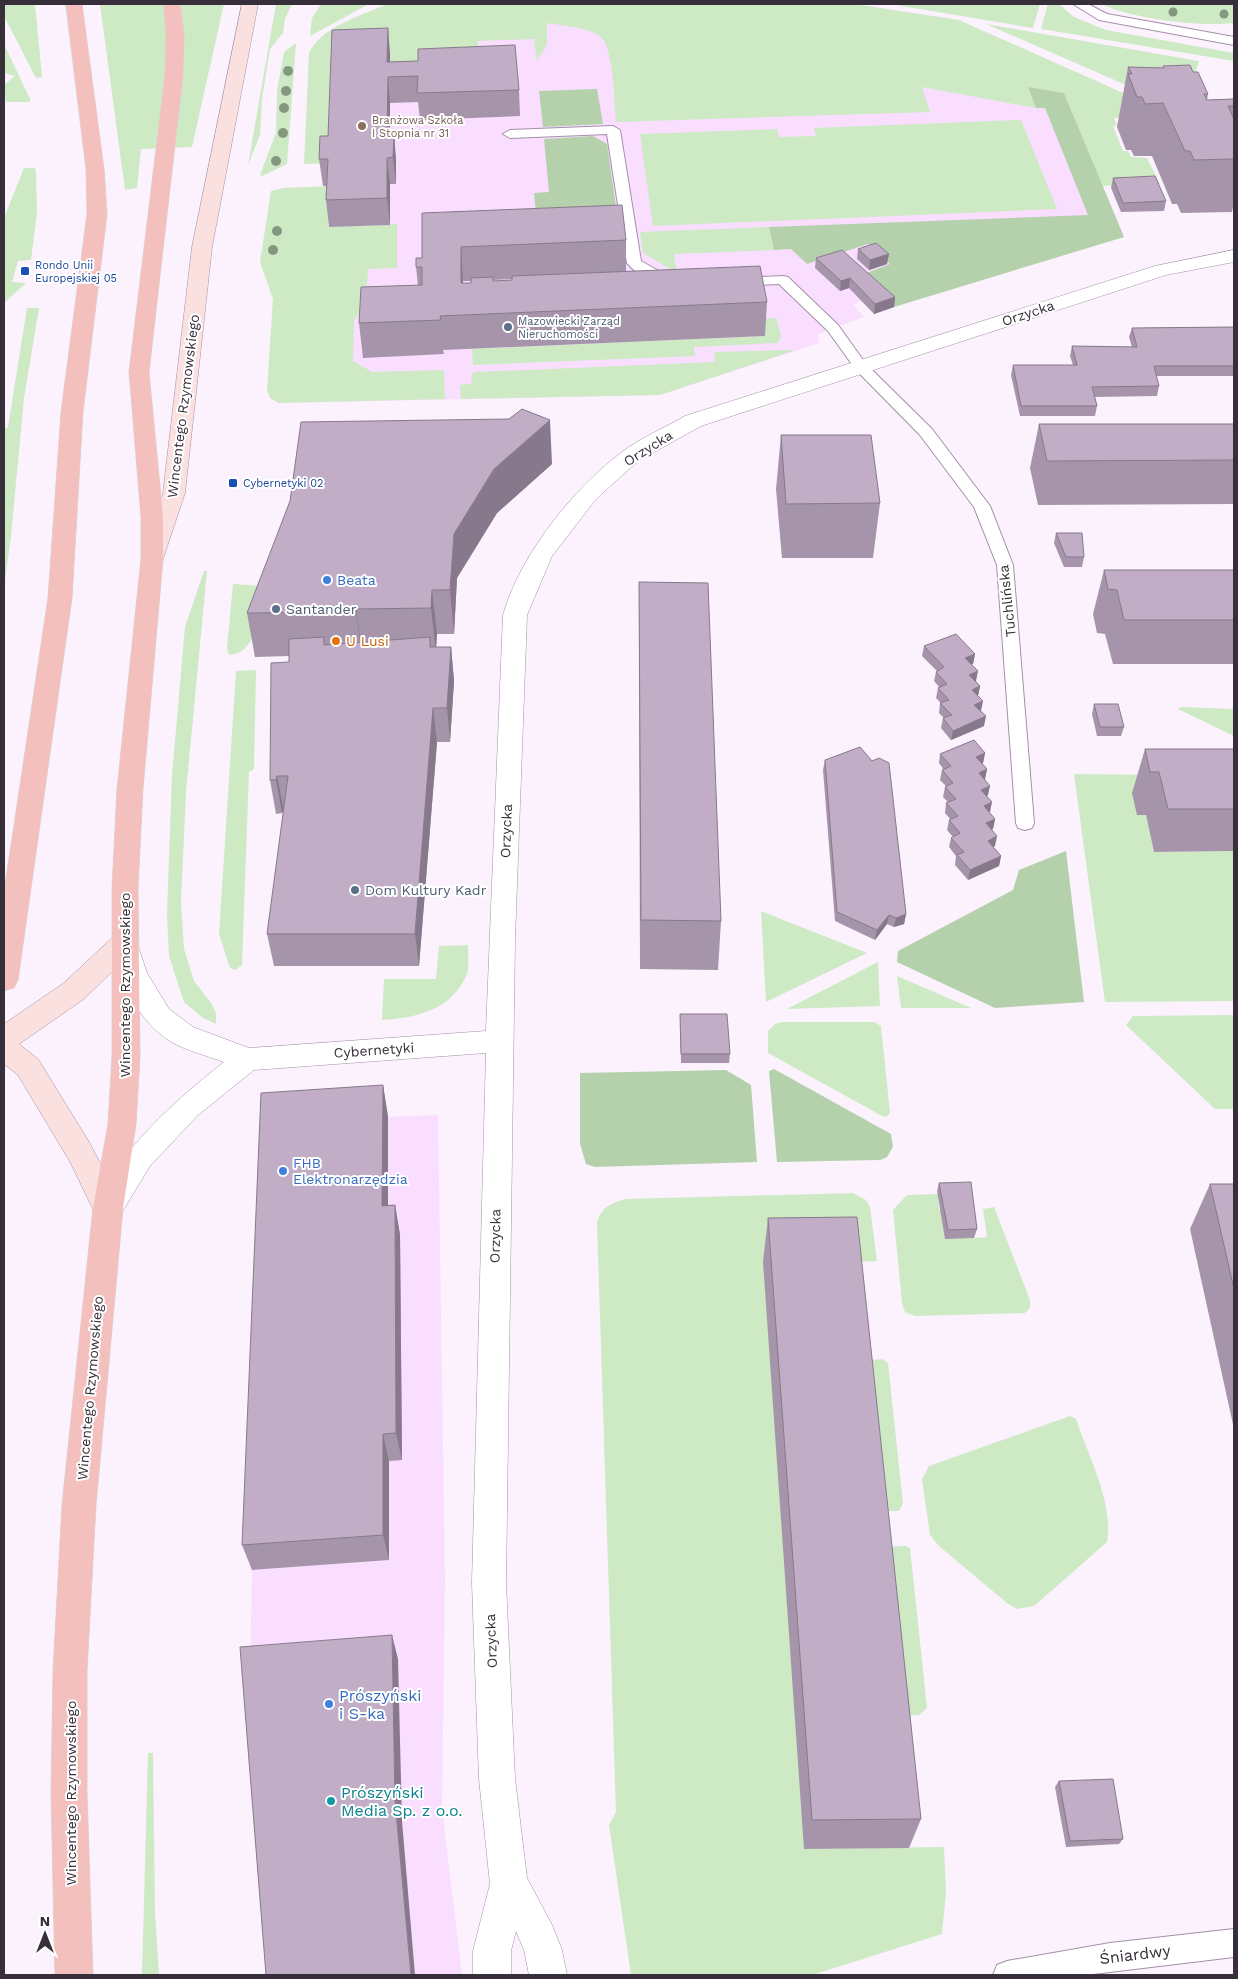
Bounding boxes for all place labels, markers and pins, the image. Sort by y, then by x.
place label: Branżowa Szkoła I Stopnia nr 31 [372,114,463,140]
marker: Branżowa Szkoła I Stopnia nr 31 [356,120,368,132]
place label: Rondo Unii Europejskiej 05 [35,259,117,285]
marker: Rondo Unii Europejskiej 05 [19,265,31,277]
place label: Mazowiecki Zarząd Nieruchomości [518,315,620,341]
marker: Mazowiecki Zarząd Nieruchomości [502,321,514,333]
marker: Cybernetyki 02 [227,477,239,489]
place label: Cybernetyki 02 [243,477,323,490]
place label: Beata [337,572,376,588]
marker: Beata [321,574,333,586]
place label: Santander [286,601,357,617]
marker: Santander [270,603,282,615]
place label: U Lusi [346,633,389,649]
marker: U Lusi [330,635,342,647]
place label: Dom Kultury Kadr [365,882,487,898]
marker: Dom Kultury Kadr [349,884,361,896]
place label: FHB Elektronarzędzia [293,1155,408,1187]
marker: FHB Elektronarzędzia [277,1165,289,1177]
place label: Prószyński i S-ka [339,1686,422,1723]
marker: Prószyński i S-ka [323,1698,335,1710]
place label: Prószyński Media Sp. z o.o. [341,1783,463,1820]
marker: Prószyński Media Sp. z o.o. [325,1795,337,1807]

